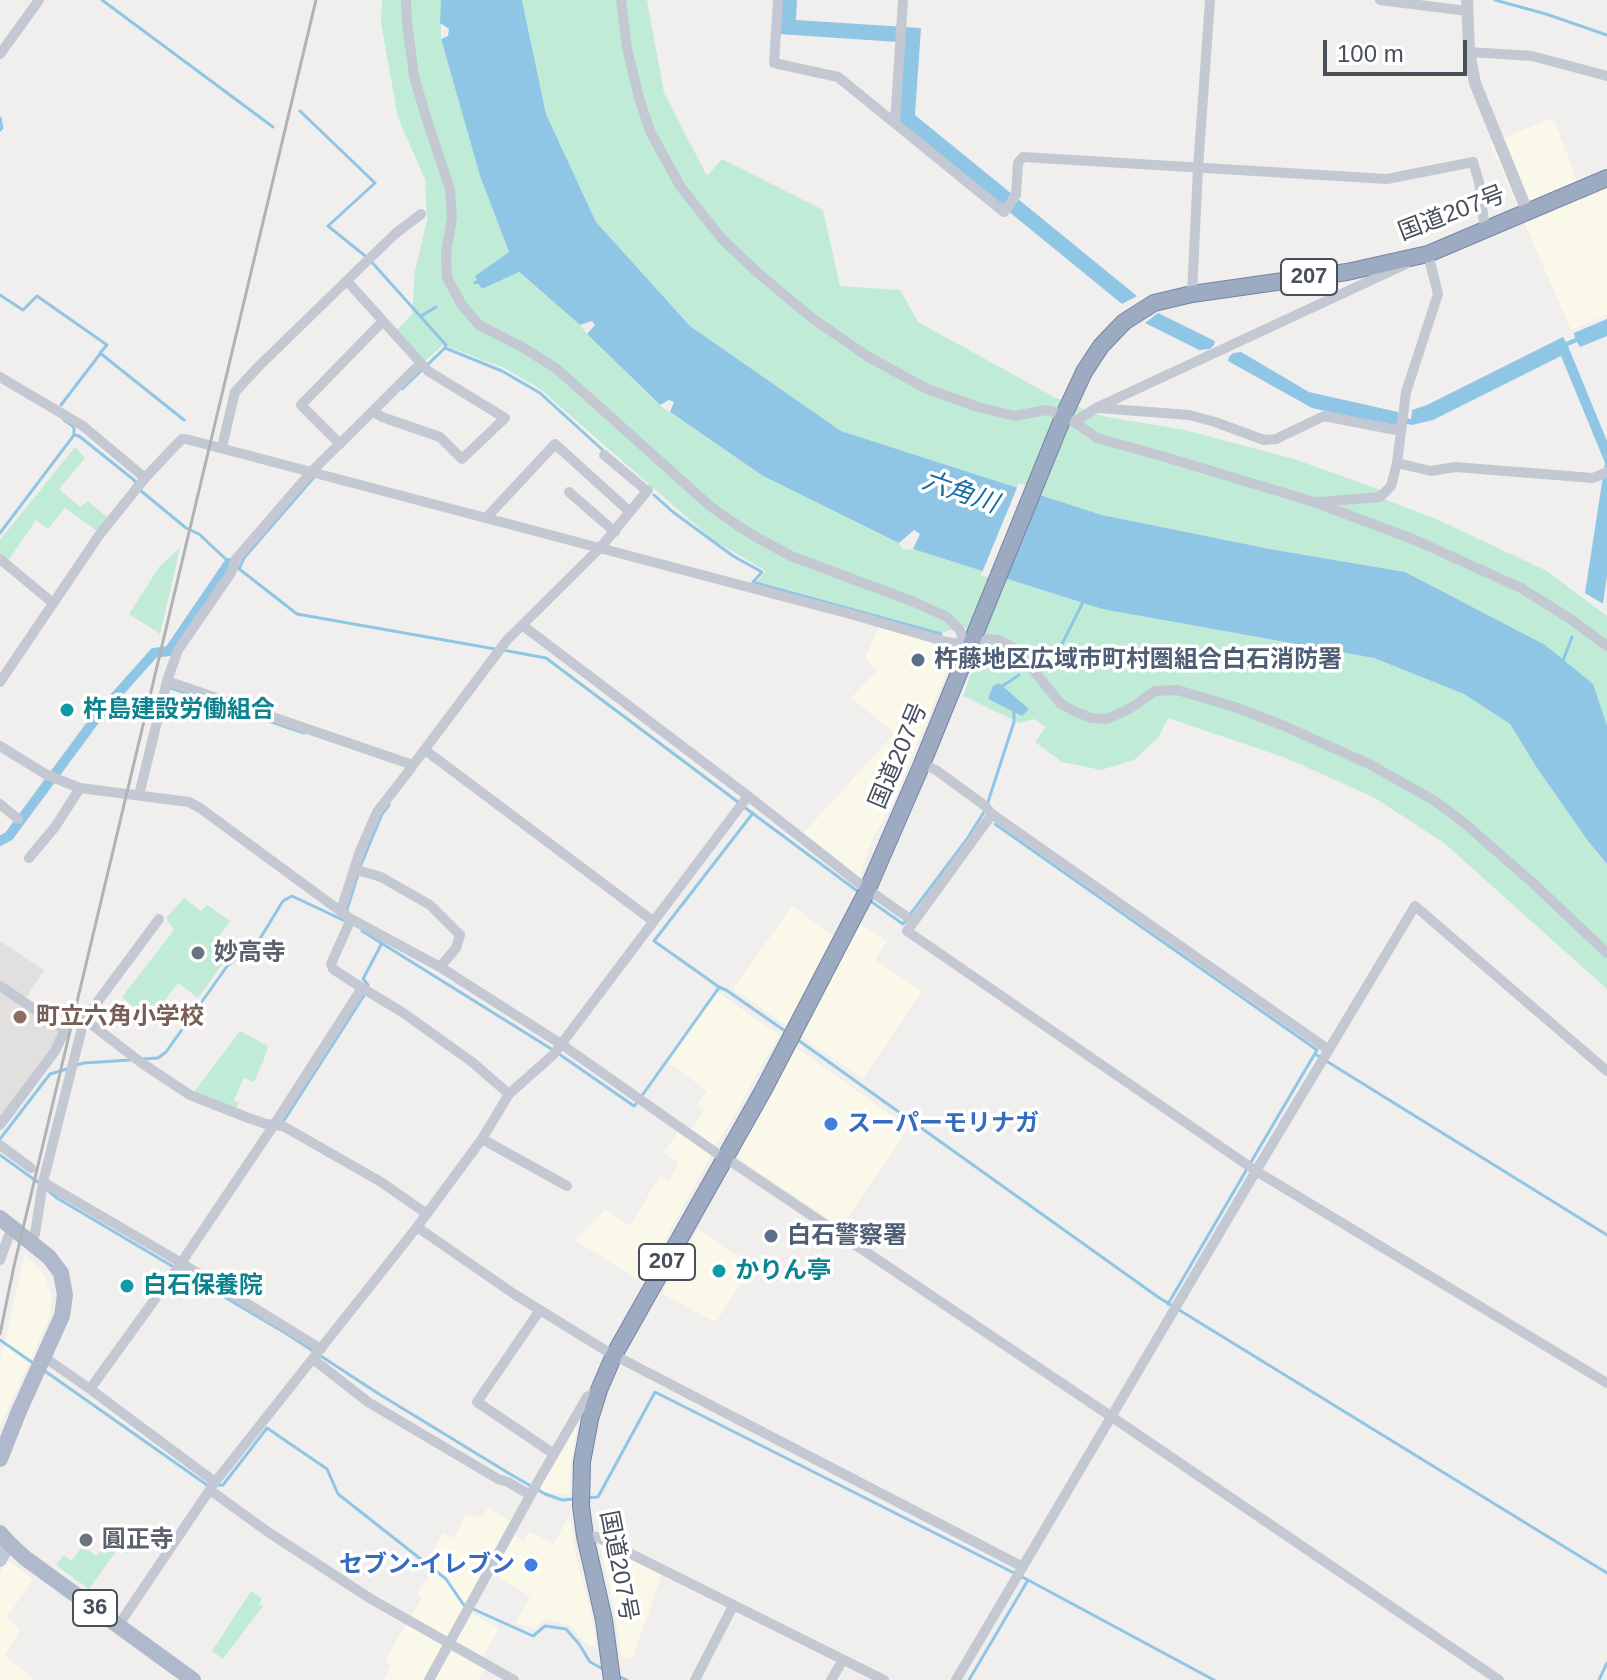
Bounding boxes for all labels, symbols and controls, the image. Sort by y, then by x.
scale bar [1327,24,1471,74]
text: 100 m [1337,40,1404,67]
street label: 国道207号 [1395,180,1509,248]
road number: 207 [1281,259,1337,295]
water label: 六角川 [918,466,1002,520]
place label: 杵藤地区広域市町村圏組合白石消防署 [934,646,1342,674]
marker: 杵藤地区広域市町村圏組合白石消防署 [909,651,927,669]
place label: 杵島建設労働組合 [83,696,275,724]
street label: 国道207号 [864,699,934,813]
marker: 杵島建設労働組合 [58,701,76,719]
place label: 妙高寺 [214,939,286,967]
marker: 妙高寺 [189,944,207,962]
place label: 町立六角小学校 [36,1003,204,1031]
marker: 町立六角小学校 [11,1008,29,1026]
place label: スーパーモリナガ [847,1110,1039,1138]
marker: スーパーモリナガ [822,1115,840,1133]
place label: 白石警察署 [787,1222,907,1250]
marker: 白石警察署 [762,1227,780,1245]
road number: 207 [639,1244,695,1280]
place label: かりん亭 [735,1257,831,1285]
marker: かりん亭 [710,1262,728,1280]
place label: 白石保養院 [143,1272,263,1300]
marker: 白石保養院 [118,1277,136,1295]
street label: 国道207号 [593,1508,643,1624]
place label: 圓正寺 [102,1526,174,1554]
marker: 圓正寺 [77,1531,95,1549]
place label: セブン-イレブン [339,1551,515,1579]
marker: セブン-イレブン [522,1556,540,1574]
road number: 36 [73,1590,117,1626]

